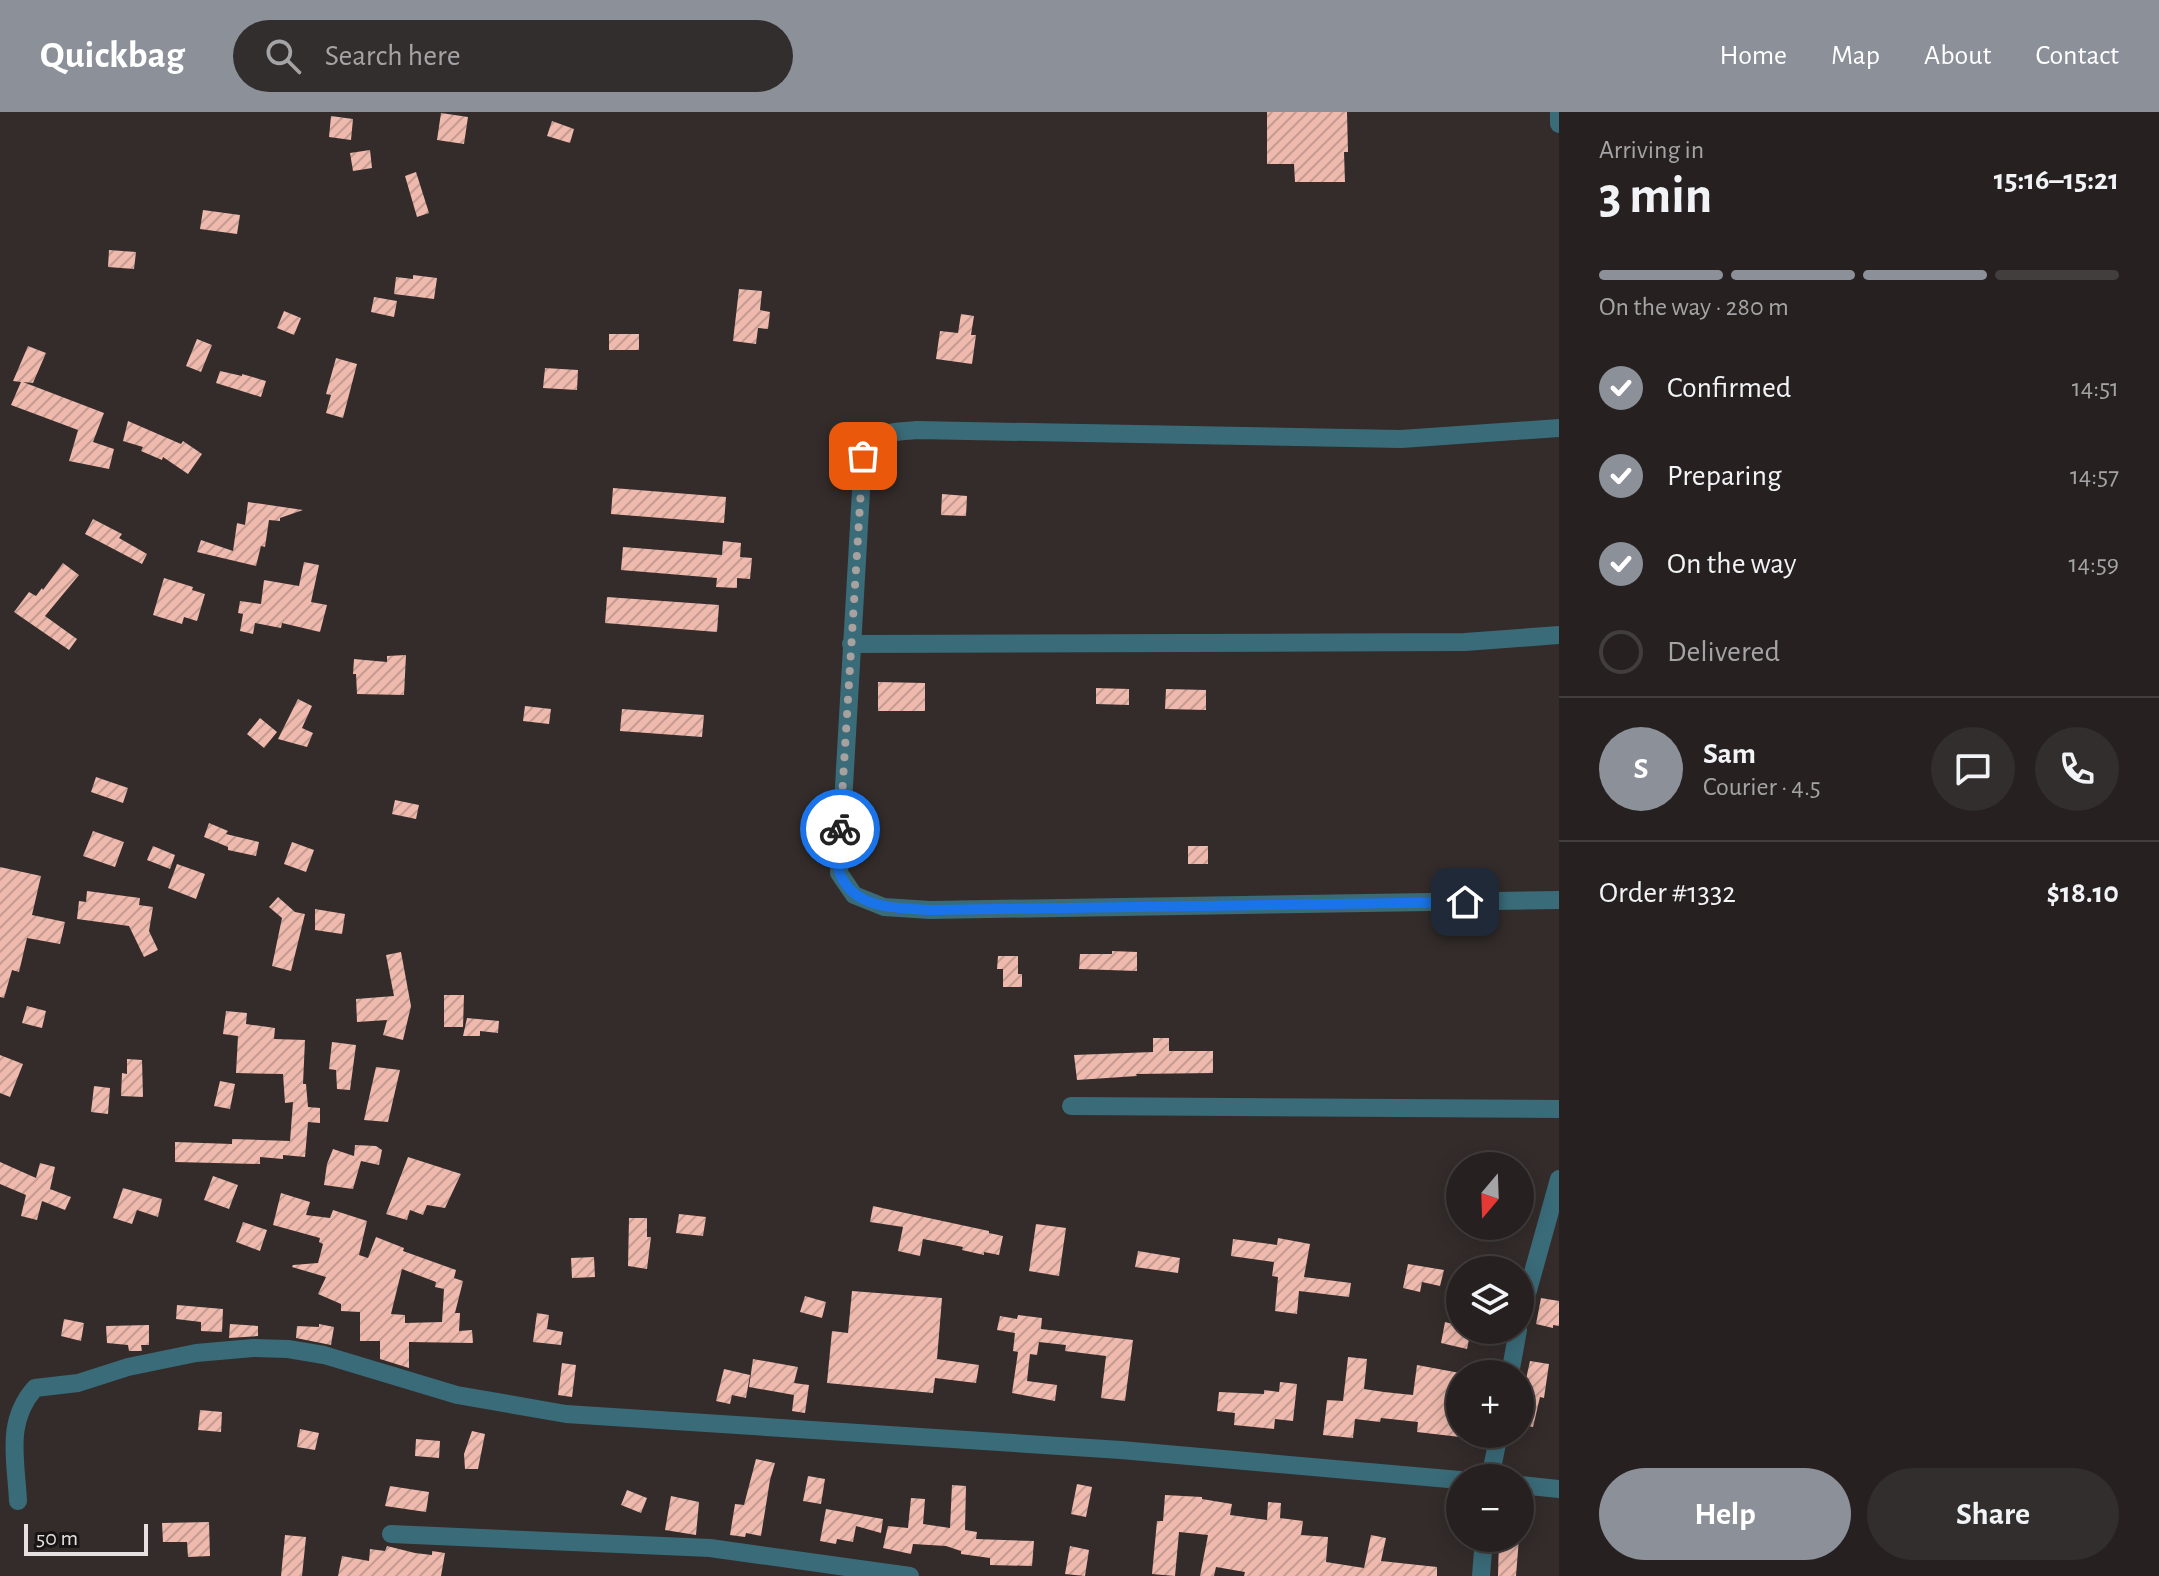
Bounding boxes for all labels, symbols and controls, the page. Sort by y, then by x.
search box [233,20,793,92]
icon: search [261,34,305,78]
text: Quickbag [40,37,185,75]
text: Search here [325,41,461,71]
text: Home [1720,42,1787,70]
text: Map [1831,42,1880,70]
text: About [1924,42,1992,70]
text: Contact [2036,42,2119,70]
text: Arriving in [1599,137,1704,163]
text: 15:16–15:21 [1994,165,2119,195]
text: 3 min [1599,170,1712,222]
text: On the way · 280 m [1599,294,1789,320]
icon: check [1599,366,1643,410]
text: Confirmed [1667,373,1791,403]
text: 14:51 [2072,375,2119,401]
pin [829,422,897,490]
icon: bag [841,434,885,478]
icon: check [1599,454,1643,498]
text: Preparing [1667,461,1782,491]
text: 14:57 [2070,463,2119,489]
icon: check [1599,542,1643,586]
text: On the way [1667,549,1796,579]
text: 14:59 [2069,551,2119,577]
text: Delivered [1667,637,1780,667]
button: chat [1931,727,2015,811]
button: phone [2035,727,2119,811]
text: Sam [1703,739,1756,769]
text: S [1634,754,1648,784]
text: Courier · 4.5 [1703,774,1821,800]
courier [800,789,880,869]
icon: bike [818,807,862,851]
pin [1431,868,1499,936]
text: Order #1332 [1599,878,1736,908]
text: $18.10 [2047,878,2119,908]
icon: home [1443,880,1487,924]
north arrow [1446,1152,1534,1240]
map controls [1446,1152,1534,1552]
button: layers [1446,1256,1534,1344]
button: + [1446,1360,1534,1448]
button: − [1446,1464,1534,1552]
button: Help [1599,1468,1851,1560]
button: Share [1867,1468,2119,1560]
scale bar [24,1520,148,1556]
text: 50 m [36,1527,78,1549]

